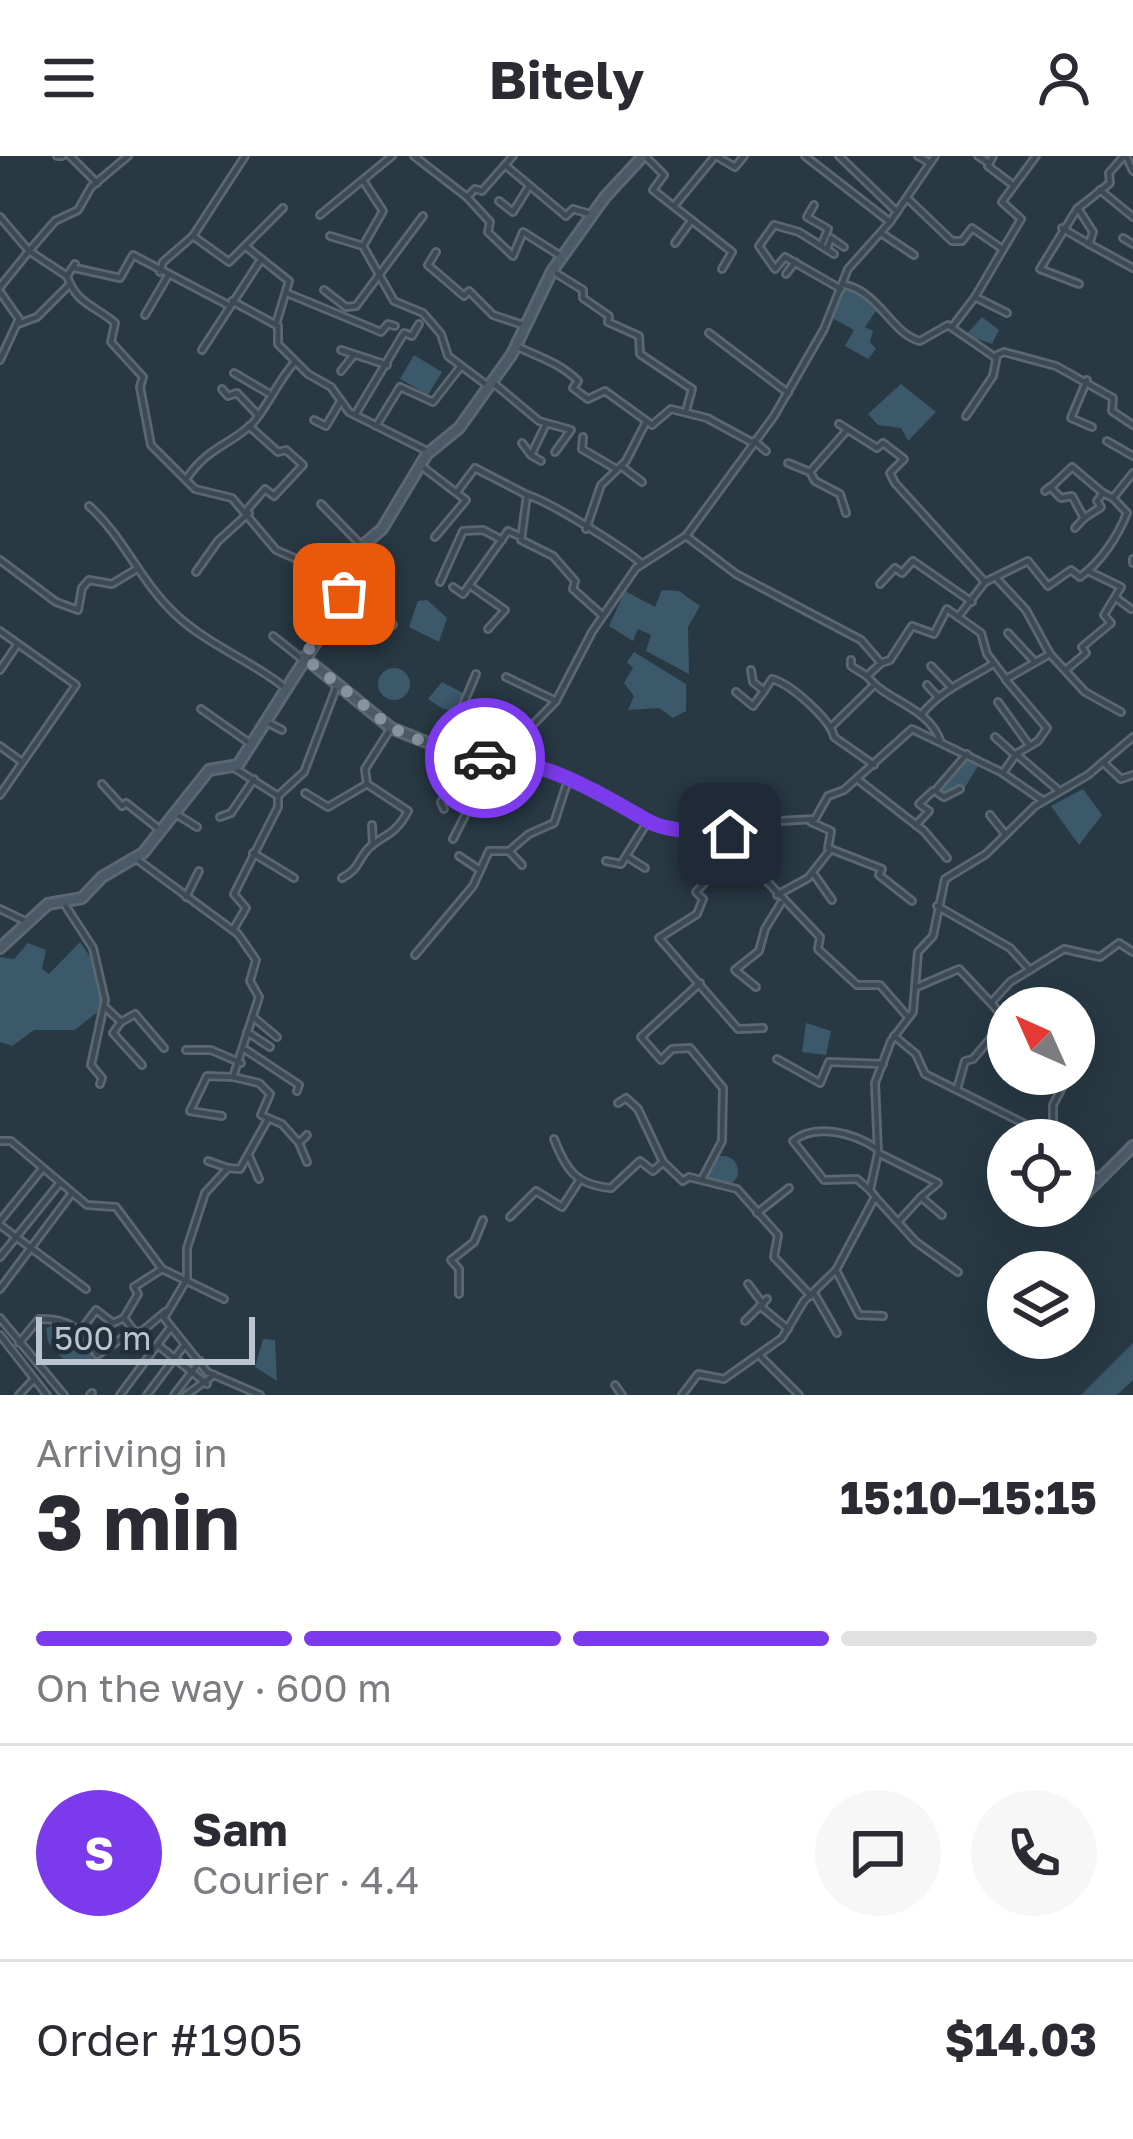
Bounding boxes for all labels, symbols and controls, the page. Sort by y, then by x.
icon: menu [36,45,102,111]
icon: person [1031,45,1097,111]
text: Bitely [489,46,644,111]
pin [293,543,395,645]
icon: bag [311,561,377,627]
courier [425,698,545,818]
icon: car [452,725,518,791]
pin [679,783,781,885]
icon: home [697,801,763,867]
north arrow [987,987,1095,1095]
map controls [987,987,1095,1359]
button: locate [987,1119,1095,1227]
button: layers [987,1251,1095,1359]
scale bar [36,1311,255,1364]
text: 500 m [54,1318,152,1357]
text: Arriving in [36,1429,227,1476]
text: 15:10–15:15 [840,1470,1097,1524]
text: 3 min [36,1474,240,1567]
text: On the way · 600 m [36,1664,392,1711]
button: chat [815,1790,941,1916]
button: phone [971,1790,1097,1916]
text: Sam [192,1802,288,1856]
text: S [84,1826,114,1880]
text: Courier · 4.4 [192,1856,420,1903]
text: Order #1905 [36,2012,303,2066]
text: $14.03 [944,2012,1097,2066]

